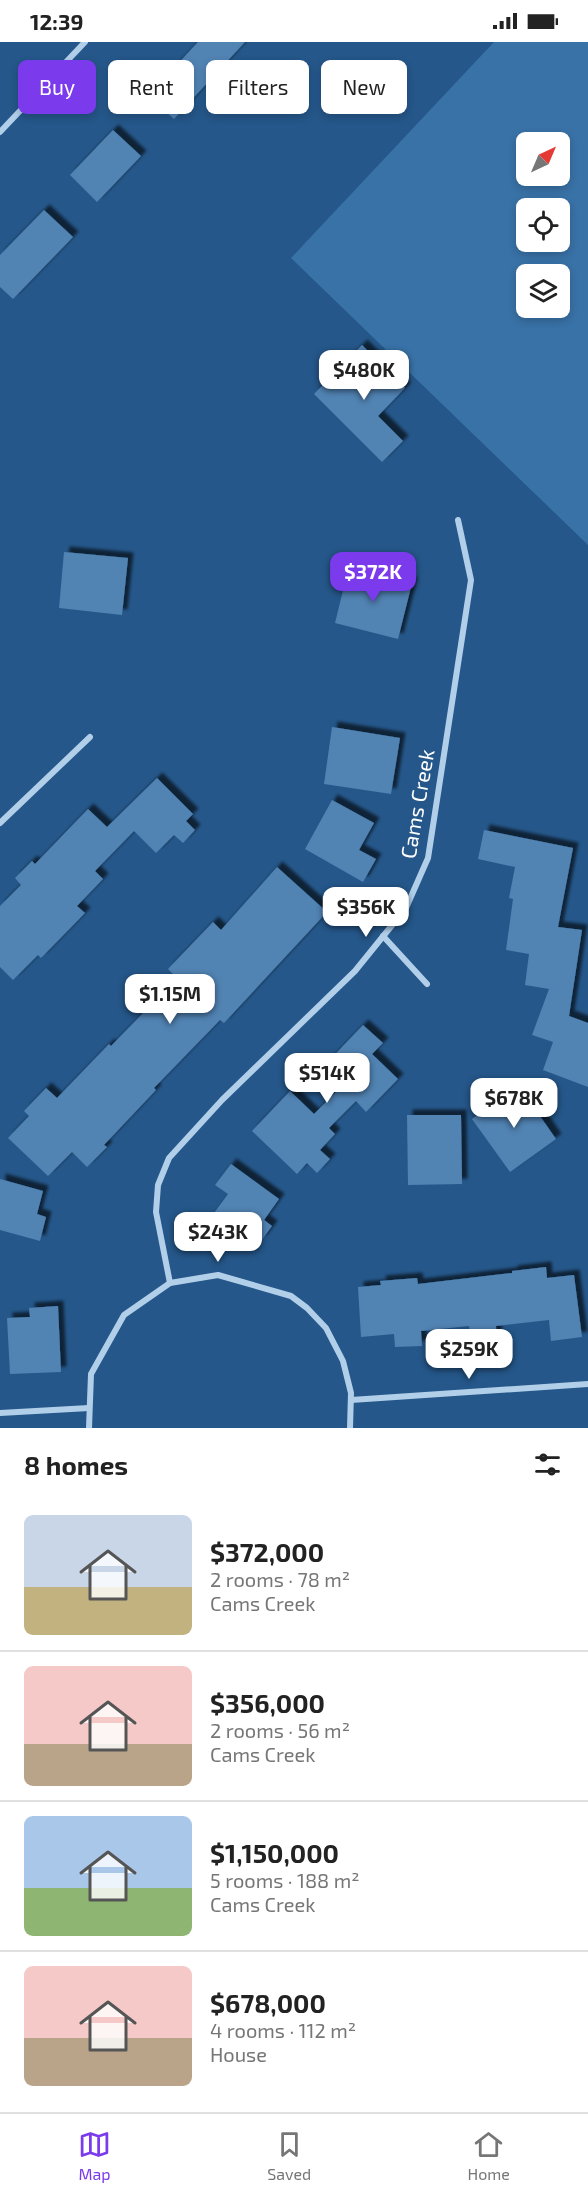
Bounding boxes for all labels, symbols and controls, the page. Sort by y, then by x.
text: 12:39 [30,8,83,34]
chip: Buy [18,60,96,114]
chip: Rent [108,60,194,114]
chip: Filters [206,60,309,114]
chip: New [321,60,407,114]
north arrow [516,132,570,186]
map controls [516,132,570,318]
button: locate [516,198,570,252]
button: layers [516,264,570,318]
pin: $480K [322,350,406,401]
text: $480K [333,357,395,381]
pin: $372K [331,552,415,603]
text: $372K [344,559,402,583]
street label: Cams Creek [395,747,438,860]
pin: $356K [324,887,408,938]
text: $356K [337,894,395,918]
pin: $1.15M [121,974,219,1025]
text: $1.15M [139,981,201,1005]
pin: $514K [285,1053,369,1104]
text: $514K [299,1060,355,1084]
pin: $678K [472,1078,556,1129]
text: $678K [484,1085,544,1109]
pin: $243K [176,1212,260,1263]
text: $243K [188,1219,248,1243]
pin: $259K [427,1329,511,1380]
text: $259K [440,1336,498,1360]
icon: filters [531,1448,564,1481]
text: 8 homes [24,1449,128,1480]
text: $372,000 [210,1536,324,1567]
icon: home [72,1539,144,1611]
text: 2 rooms · 78 m² [210,1567,350,1591]
text: Cams Creek [210,1591,315,1615]
text: $356,000 [210,1687,325,1718]
icon: home [72,1690,144,1762]
text: 2 rooms · 56 m² [210,1718,350,1742]
text: Cams Creek [210,1742,315,1766]
text: $1,150,000 [210,1837,339,1868]
icon: home [72,1840,144,1912]
text: 5 rooms · 188 m² [210,1868,359,1892]
text: Cams Creek [210,1892,315,1916]
text: $678,000 [210,1987,326,2018]
icon: home [72,1990,144,2062]
text: 4 rooms · 112 m² [210,2018,356,2042]
text: House [210,2042,267,2066]
tab: Map [78,2128,111,2183]
tab: Saved [267,2128,311,2183]
tab: Home [467,2128,510,2183]

